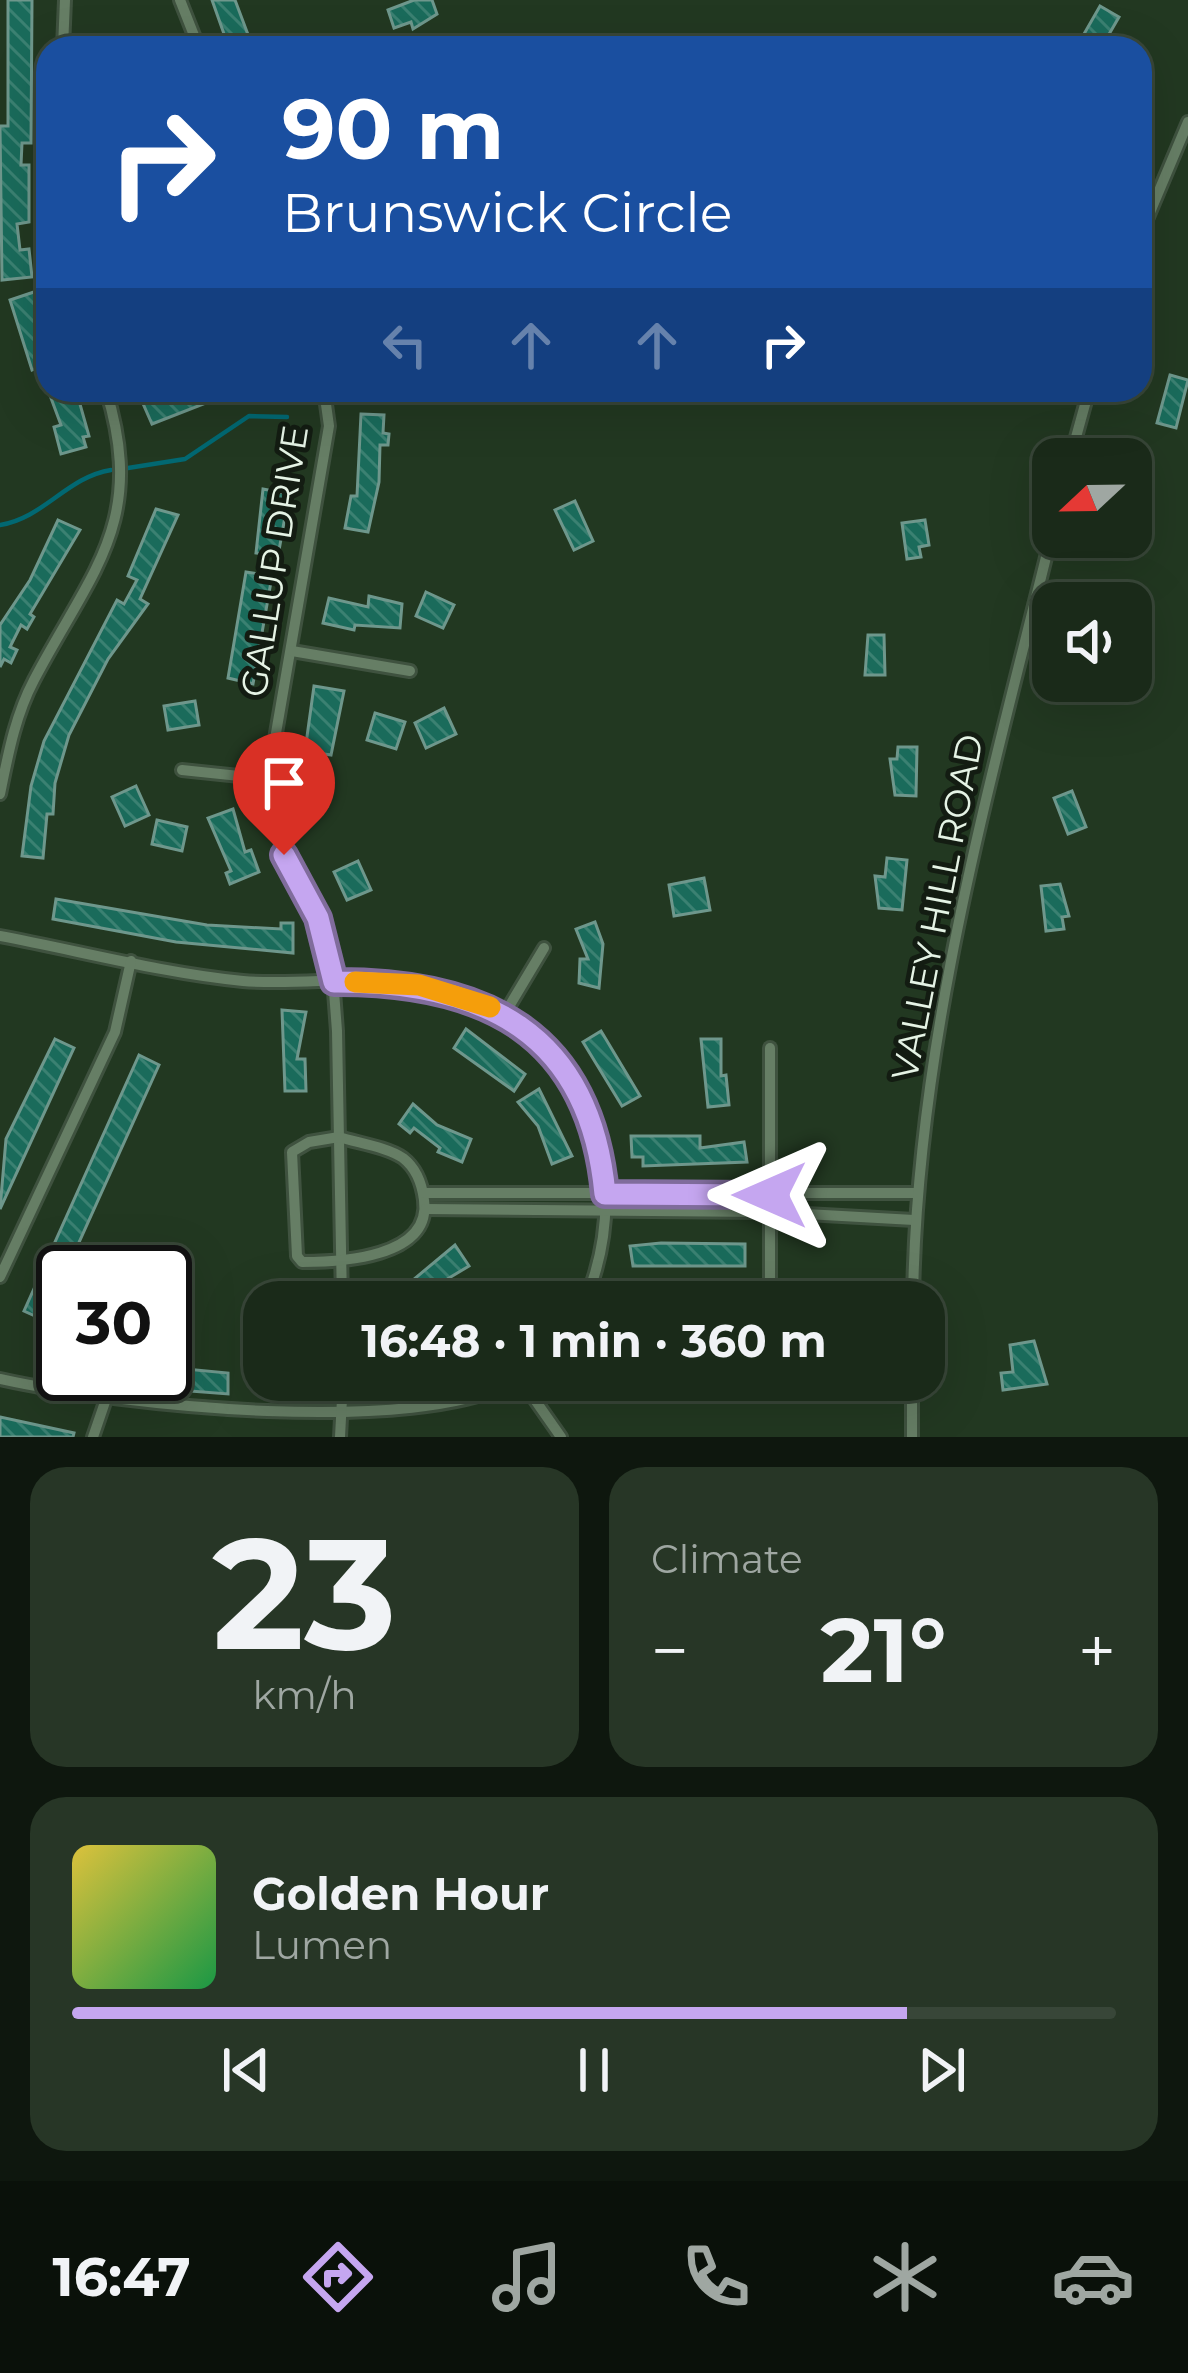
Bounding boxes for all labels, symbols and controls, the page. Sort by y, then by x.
text: 90 m [282,78,504,180]
icon: right [84,84,240,240]
text: Brunswick Circle [282,180,732,246]
icon: left [372,312,438,378]
icon: ahead [498,312,564,378]
icon: ahead [624,312,690,378]
icon: right [750,312,816,378]
street label: GALLUP DRIVE [231,422,317,700]
north arrow [1032,438,1152,558]
map controls [1032,438,1152,702]
button: sound [1032,582,1152,702]
street label: VALLEY HILL ROAD [882,730,992,1084]
pin [233,732,335,855]
icon: arrive [251,750,317,816]
position arrow [707,1132,833,1258]
speed limit sign: 30 [36,1245,192,1401]
text: 16:48 · 1 min · 360 m [361,1313,827,1368]
text: 23 [212,1498,397,1688]
text: Climate [651,1535,803,1583]
text: 21° [821,1595,947,1705]
text: − [651,1610,689,1691]
text: + [1078,1610,1116,1691]
text: km/h [252,1671,357,1719]
text: Golden Hour [252,1866,549,1921]
text: Lumen [252,1921,392,1969]
icon: previous [213,2037,279,2103]
icon: pause [561,2037,627,2103]
icon: next [909,2037,975,2103]
icon: directions [296,2235,380,2319]
icon: music [485,2235,569,2319]
icon: phone [674,2235,758,2319]
icon: climate [863,2235,947,2319]
icon: car [1051,2235,1135,2319]
text: 16:47 [52,2244,191,2310]

